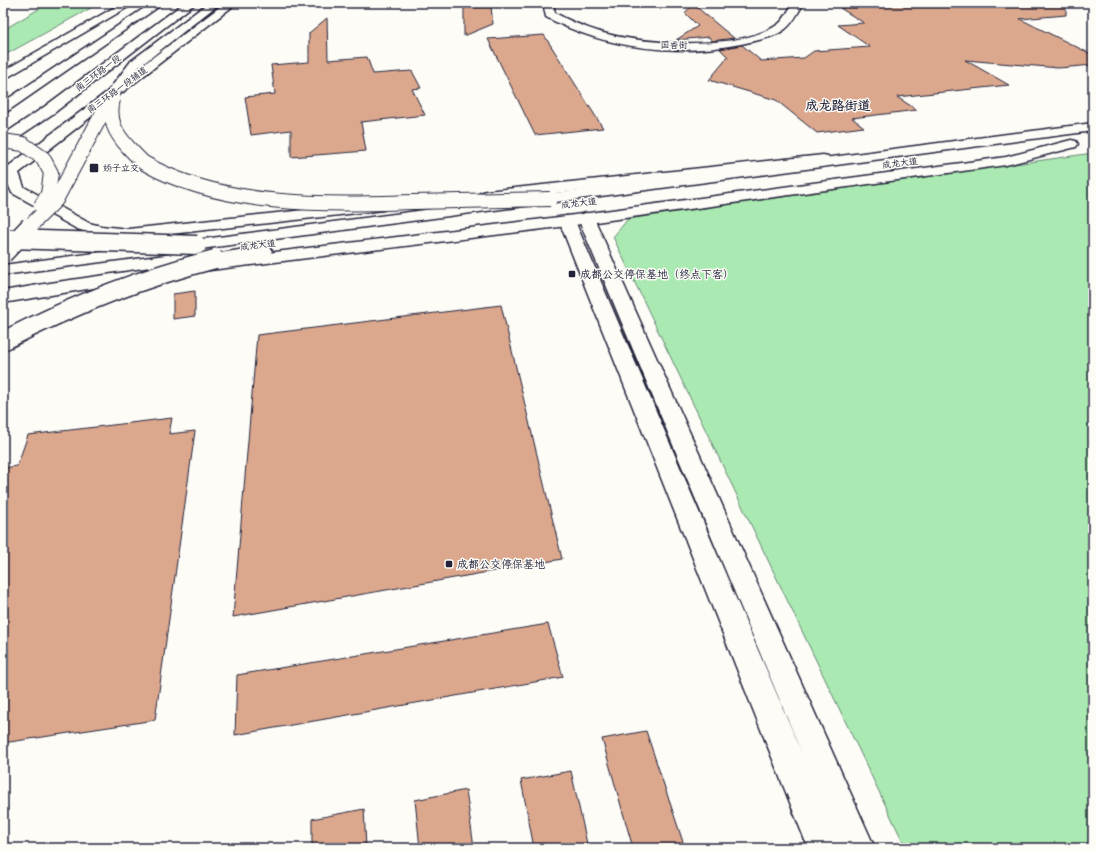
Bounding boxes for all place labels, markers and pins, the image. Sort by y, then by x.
marker: 娇子立交 [88,162,100,174]
place label: 娇子立交 [103,162,139,173]
place label: 成都公交停保基地（终点下客） [580,267,734,281]
marker: 成都公交停保基地（终点下客） [567,269,577,279]
place label: 成都公交停保基地 [457,557,545,571]
marker: 成都公交停保基地 [444,559,454,569]

